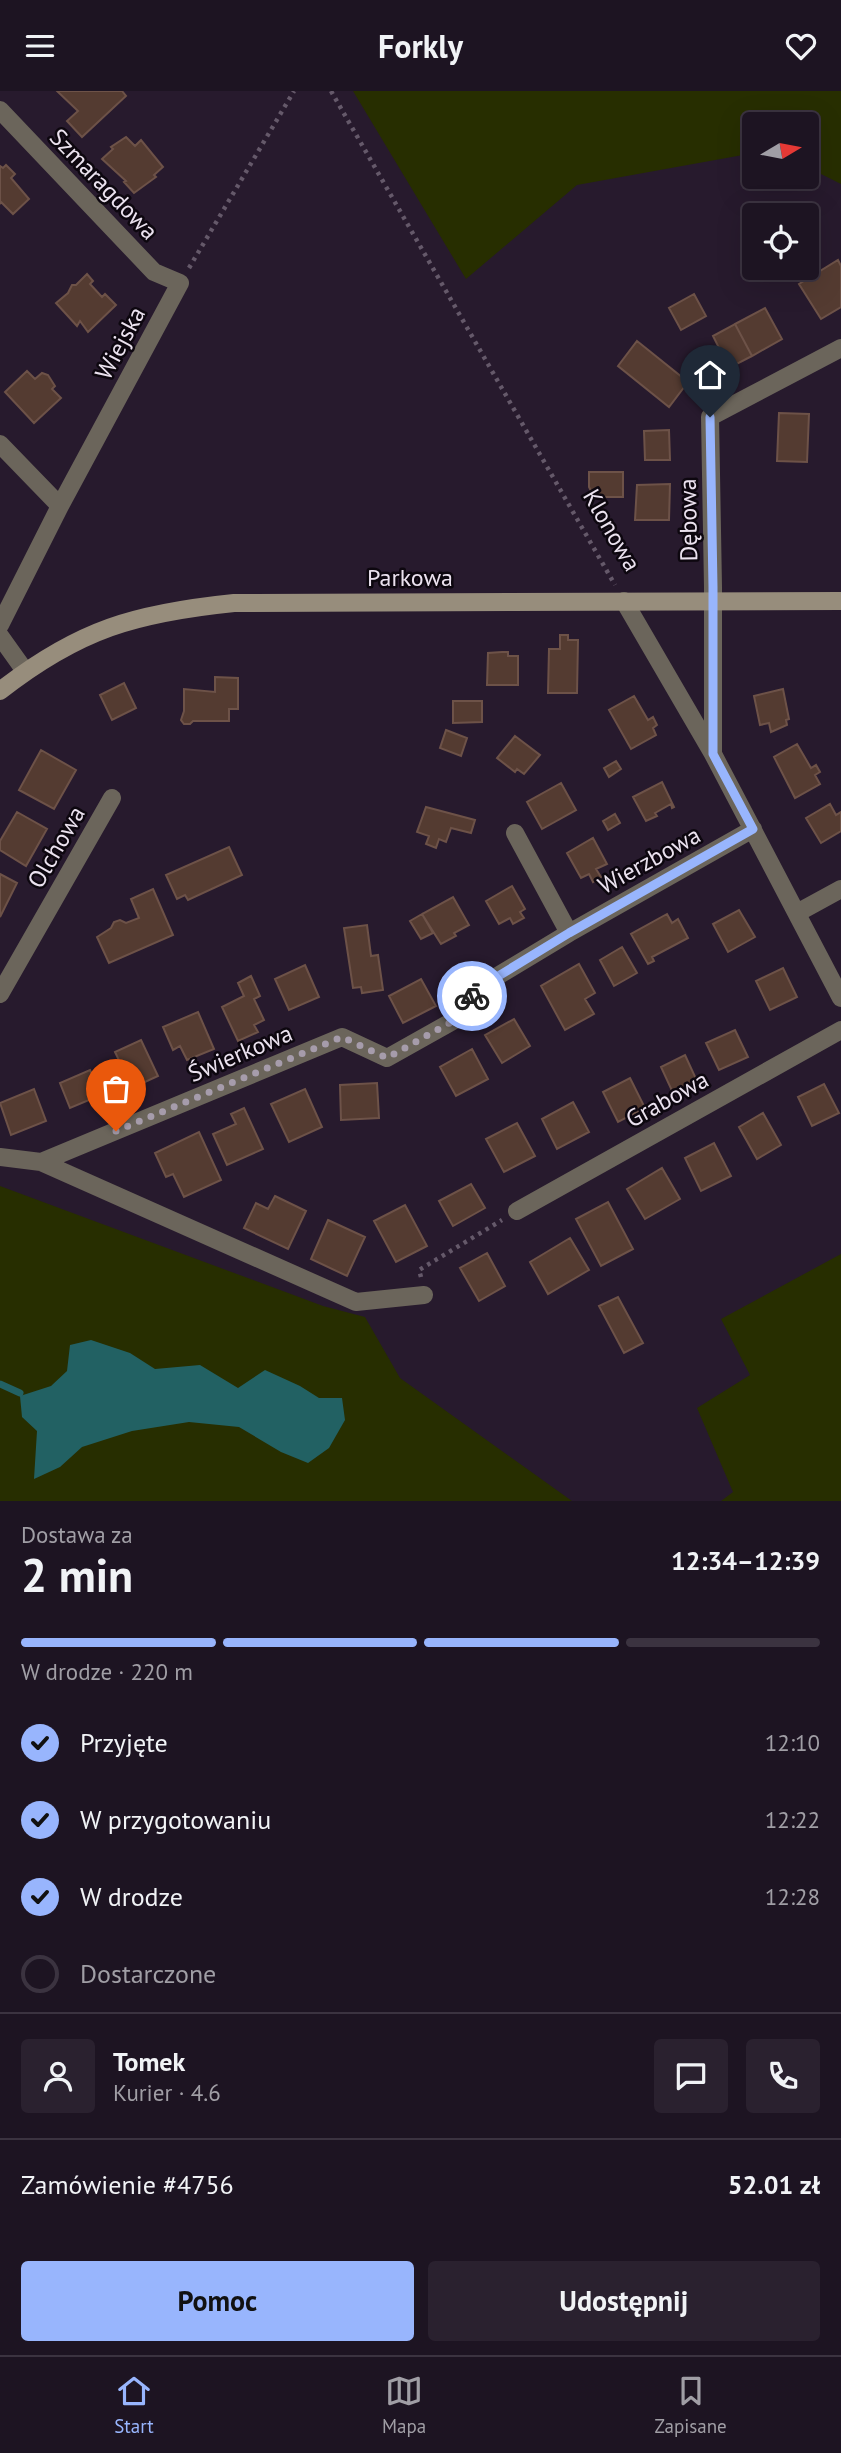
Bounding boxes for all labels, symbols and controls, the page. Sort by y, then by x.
text: Forkly [378,25,463,67]
icon: menu [21,27,59,65]
icon: heart [782,27,820,65]
north arrow [742,112,819,189]
map controls [742,112,819,280]
street label: Szmaragdowa [43,122,165,246]
button: locate [742,203,819,280]
street label: Wiejska [88,301,152,385]
pin [680,345,740,417]
icon: home [691,356,729,394]
street label: Dębowa [672,478,704,562]
street label: Klonowa [576,483,648,577]
street label: Parkowa [367,562,453,593]
street label: Olchowa [20,800,92,894]
street label: Wierzbowa [592,819,706,901]
courier [437,961,507,1031]
icon: bike [453,977,491,1015]
street label: Świerkowa [183,1017,297,1089]
pin [86,1059,146,1131]
street label: Grabowa [620,1064,714,1134]
icon: bag [97,1070,135,1108]
text: Dostawa za [21,1520,133,1549]
text: 12:34–12:39 [671,1544,820,1577]
text: 2 min [21,1545,133,1605]
text: W drodze · 220 m [21,1657,193,1686]
icon: check [21,1724,59,1762]
text: Przyjęte [80,1726,168,1759]
text: 12:10 [765,1728,820,1757]
icon: check [21,1801,59,1839]
text: W przygotowaniu [80,1803,271,1836]
text: 12:22 [765,1805,820,1834]
icon: check [21,1878,59,1916]
text: W drodze [80,1880,183,1913]
text: 12:28 [765,1882,820,1911]
text: Dostarczone [80,1957,216,1990]
button: person [21,2039,95,2113]
button: chat [654,2039,728,2113]
button: phone [746,2039,820,2113]
text: Tomek [113,2045,185,2078]
text: Kurier · 4.6 [113,2078,221,2107]
text: Zamówienie #4756 [21,2168,234,2201]
text: 52.01 zł [728,2168,820,2201]
button: Pomoc [21,2261,414,2341]
button: Udostępnij [428,2261,820,2341]
tab: Start [114,2372,154,2438]
tab: Mapa [382,2372,426,2438]
tab: Zapisane [655,2372,727,2438]

